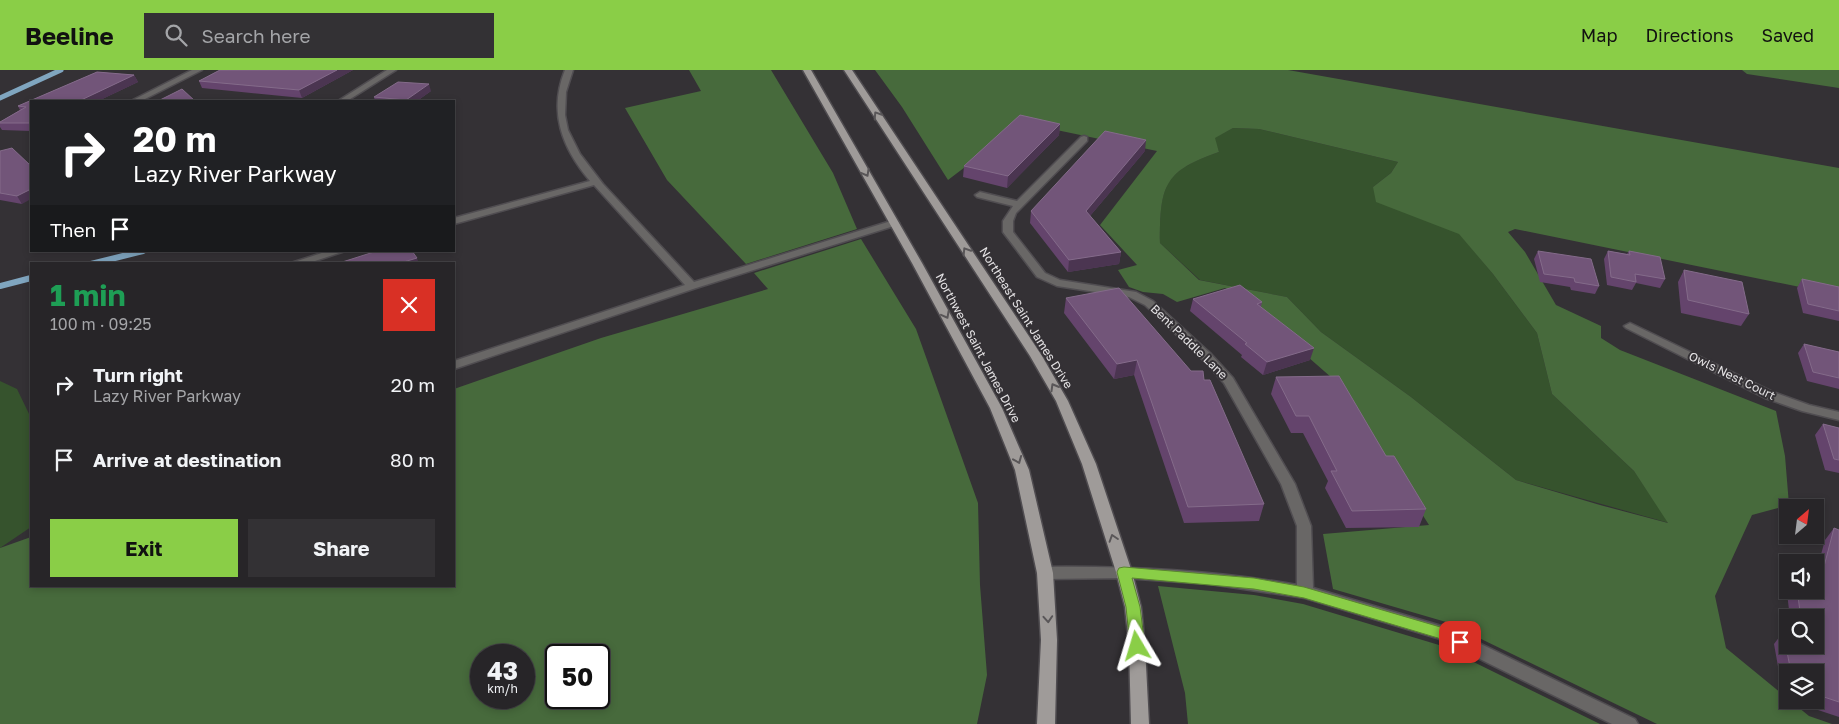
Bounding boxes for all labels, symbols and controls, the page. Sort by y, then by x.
search box [144,13,494,58]
text: Beeline [25,21,114,50]
icon: search [162,21,190,49]
text: Search here [202,24,310,47]
text: Map [1581,24,1617,46]
text: Directions [1645,24,1733,46]
text: Saved [1761,24,1814,46]
one-way arrow [874,111,883,121]
text: 20 m [133,118,216,160]
icon: right [50,120,115,185]
text: Lazy River Parkway [133,160,337,187]
one-way arrow [860,168,870,177]
icon: arrive [106,215,134,243]
text: Then [50,218,96,241]
street label: Northeast Saint James Drive [977,244,1076,391]
one-way arrow [963,247,973,256]
street label: Northwest Saint James Drive [933,271,1024,425]
text: 1 min [50,277,126,313]
button: close [383,279,435,331]
street label: Bent Paddle Lane [1148,301,1231,382]
one-way arrow [939,310,949,319]
text: 100 m · 09:25 [50,314,152,334]
street label: Owls Nest Court [1687,348,1778,403]
text: Turn right [93,363,183,386]
icon: right [50,371,78,399]
text: 20 m [391,373,435,396]
one-way arrow [1050,384,1060,393]
text: Lazy River Parkway [93,386,241,406]
icon: arrive [50,446,78,474]
text: Arrive at destination [93,448,281,471]
text: 80 m [390,448,435,471]
one-way arrow [1011,455,1022,464]
north arrow [1779,499,1824,544]
map controls [1779,499,1824,709]
button: Exit [50,519,238,577]
button: Share [248,519,435,577]
one-way arrow [1109,535,1119,543]
button: sound [1779,554,1824,599]
button: search [1779,609,1824,654]
one-way arrow [1042,616,1053,624]
position arrow [1110,619,1162,671]
pin [1439,621,1481,663]
icon: arrive [1446,628,1474,656]
speed limit sign: 50 [545,644,610,709]
text: 43 [487,655,518,686]
button: layers [1779,664,1824,709]
text: km/h [487,681,518,696]

